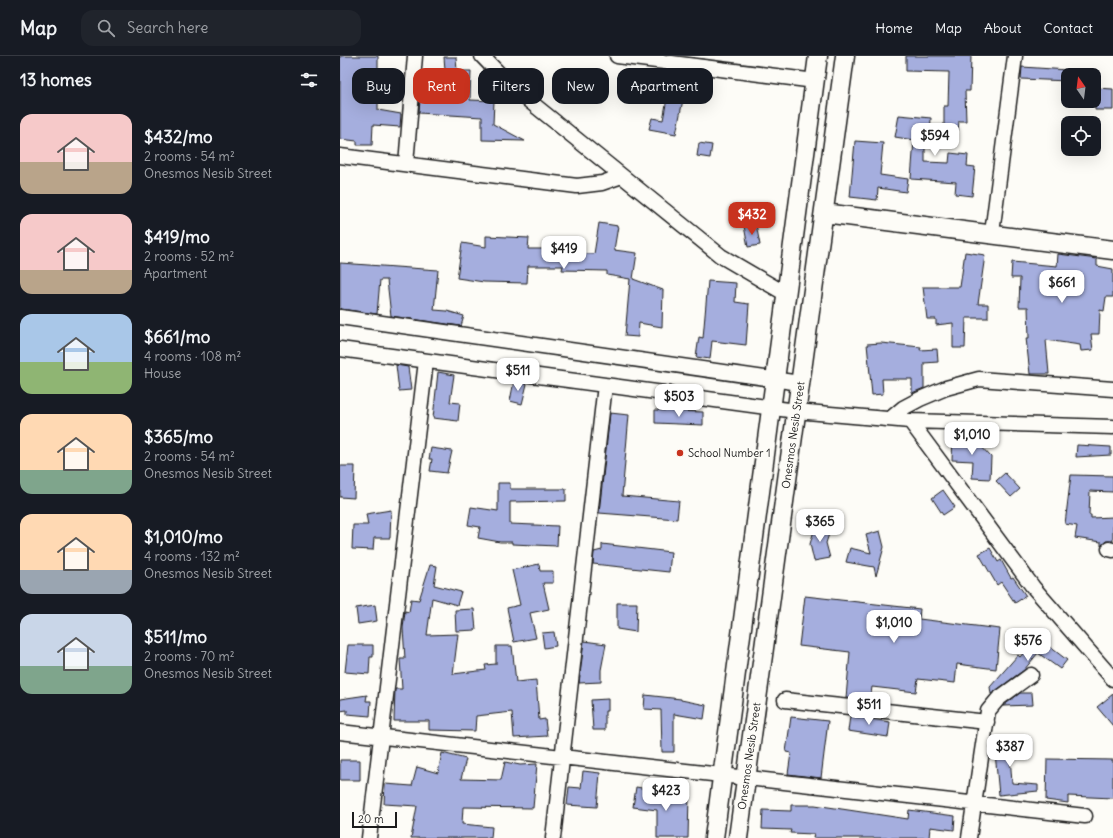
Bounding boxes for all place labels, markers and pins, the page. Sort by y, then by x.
pin: $594 [911,123,959,157]
pin: $432 [728,202,776,236]
pin: $419 [540,236,588,270]
pin: $661 [1038,270,1086,304]
pin: $511 [494,358,542,392]
pin: $503 [655,384,703,418]
pin: $1,010 [939,422,1005,456]
place label: School Number 1 [688,446,771,460]
marker: School Number 1 [675,448,685,458]
pin: $365 [796,509,844,543]
pin: $1,010 [861,610,927,644]
pin: $576 [1004,628,1052,662]
pin: $511 [845,692,893,726]
pin: $387 [986,734,1034,768]
pin: $423 [642,778,690,812]

